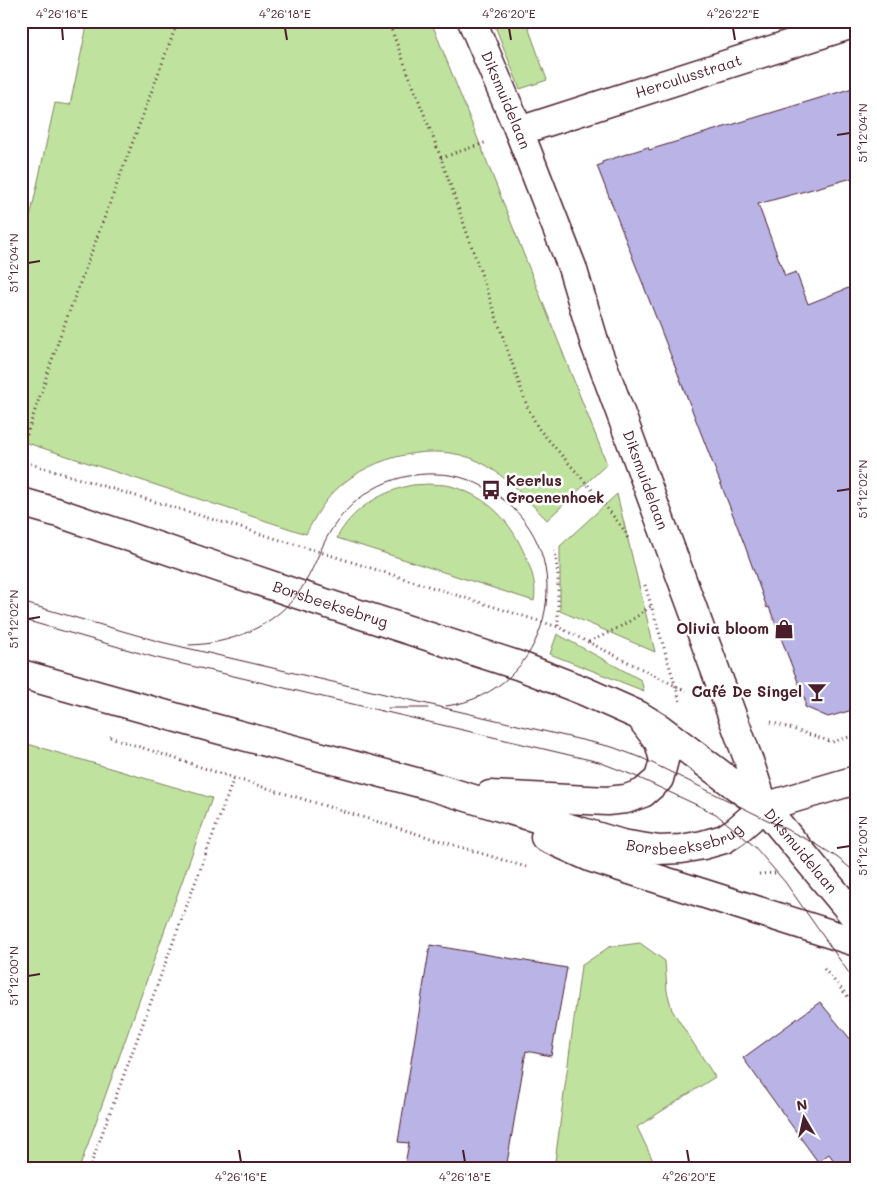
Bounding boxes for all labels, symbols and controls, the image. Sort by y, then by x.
text: 4°26'16"E [36,5,88,21]
text: 4°26'18"E [259,5,311,21]
text: 4°26'20"E [482,5,536,21]
text: 4°26'22"E [707,5,759,21]
street label: Diksmuidelaan [477,48,536,152]
street label: Herculusstraat [632,49,744,102]
text: 51°12'04"N [854,103,870,163]
text: 51°12'04"N [5,233,21,293]
street label: Diksmuidelaan [619,427,674,532]
text: 51°12'02"N [854,460,870,518]
place label: Keerlus Groenenhoek [506,470,604,507]
bus stop icon: Keerlus Groenenhoek [480,479,502,501]
street label: Borsbeeksebrug [271,576,391,632]
text: 51°12'02"N [5,590,21,648]
place label: Olivia bloom [676,618,769,638]
shop icon: Olivia bloom [773,618,795,640]
place label: Café De Singel [691,681,802,701]
bar icon: Café De Singel [806,681,828,703]
street label: Diksmuidelaan [760,804,842,897]
text: 51°12'00"N [854,816,870,876]
street label: Borsbeeksebrug [625,818,747,859]
text: 51°12'00"N [5,946,21,1006]
north arrow [780,1092,830,1142]
text: N [795,1094,809,1115]
text: 4°26'16"E [215,1168,267,1184]
text: 4°26'18"E [439,1168,491,1184]
text: 4°26'20"E [662,1168,716,1184]

